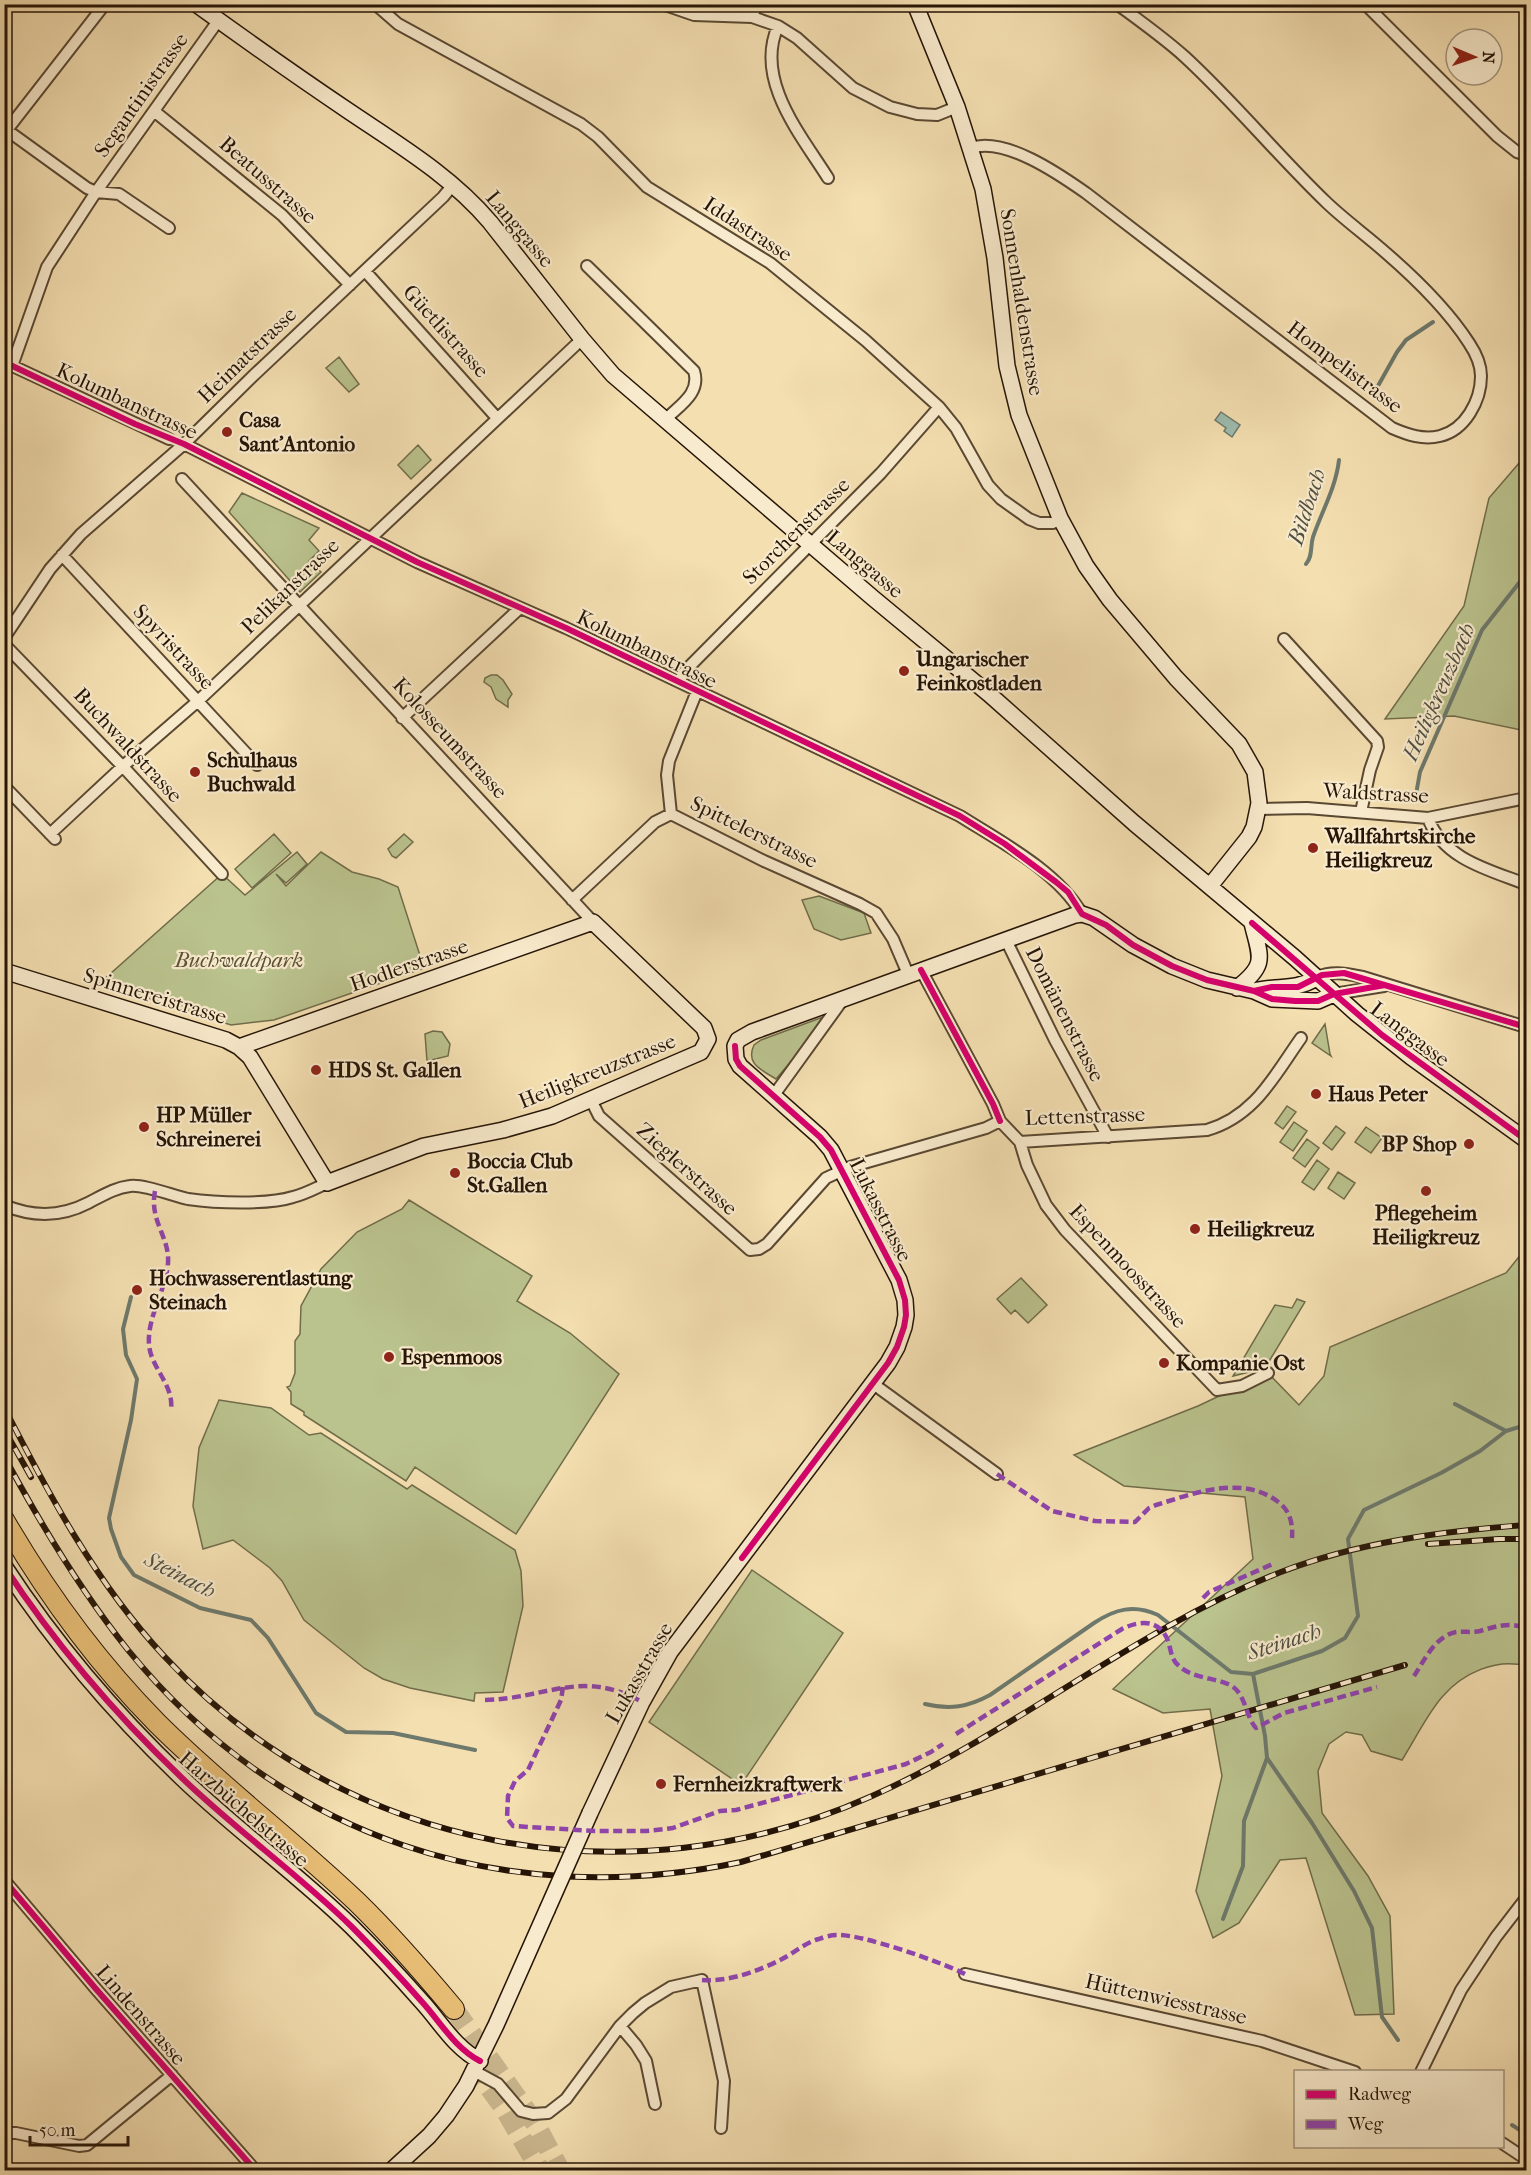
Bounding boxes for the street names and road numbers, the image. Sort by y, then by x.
street label: Segantinistrasse [89,28,193,162]
street label: Beatusstrasse [215,131,321,229]
street label: Langgasse [481,186,559,272]
street label: Iddastrasse [699,192,797,266]
street label: Sonnenhaldenstrasse [995,207,1049,397]
street label: Güetlistrasse [398,280,494,382]
street label: Heimatstrasse [193,302,301,408]
street label: Hompelistrasse [1283,316,1407,418]
street label: Kolumbanstrasse [53,358,201,444]
street label: Storchenstrasse [738,473,854,589]
street label: Langgasse [822,525,908,603]
street label: Pelikanstrasse [236,533,344,639]
street label: Spyristrasse [128,599,220,695]
street label: Kolumbanstrasse [573,605,721,693]
street label: Kolosseumstrasse [388,673,512,803]
street label: Buchwaldstrasse [69,683,187,807]
street label: Waldstrasse [1322,778,1429,808]
street label: Spittelerstrasse [687,791,821,873]
street label: Hodlerstrasse [347,934,471,996]
street label: Domänenstrasse [1021,943,1109,1085]
street label: Spinnereistrasse [81,963,229,1029]
street label: Langgasse [1366,997,1454,1071]
street label: Heiligkreuzstrasse [515,1029,679,1113]
street label: Lettenstrasse [1024,1102,1146,1130]
street label: Zieglerstrasse [632,1118,742,1220]
street label: Lukasstrasse [845,1154,917,1266]
street label: Espenmoosstrasse [1064,1199,1192,1333]
street label: Lukasstrasse [600,1618,678,1728]
street label: Harzbüchelstrasse [174,1746,314,1872]
street label: Lindenstrasse [91,1960,191,2070]
street label: Hüttenwiesstrasse [1083,1969,1249,2029]

